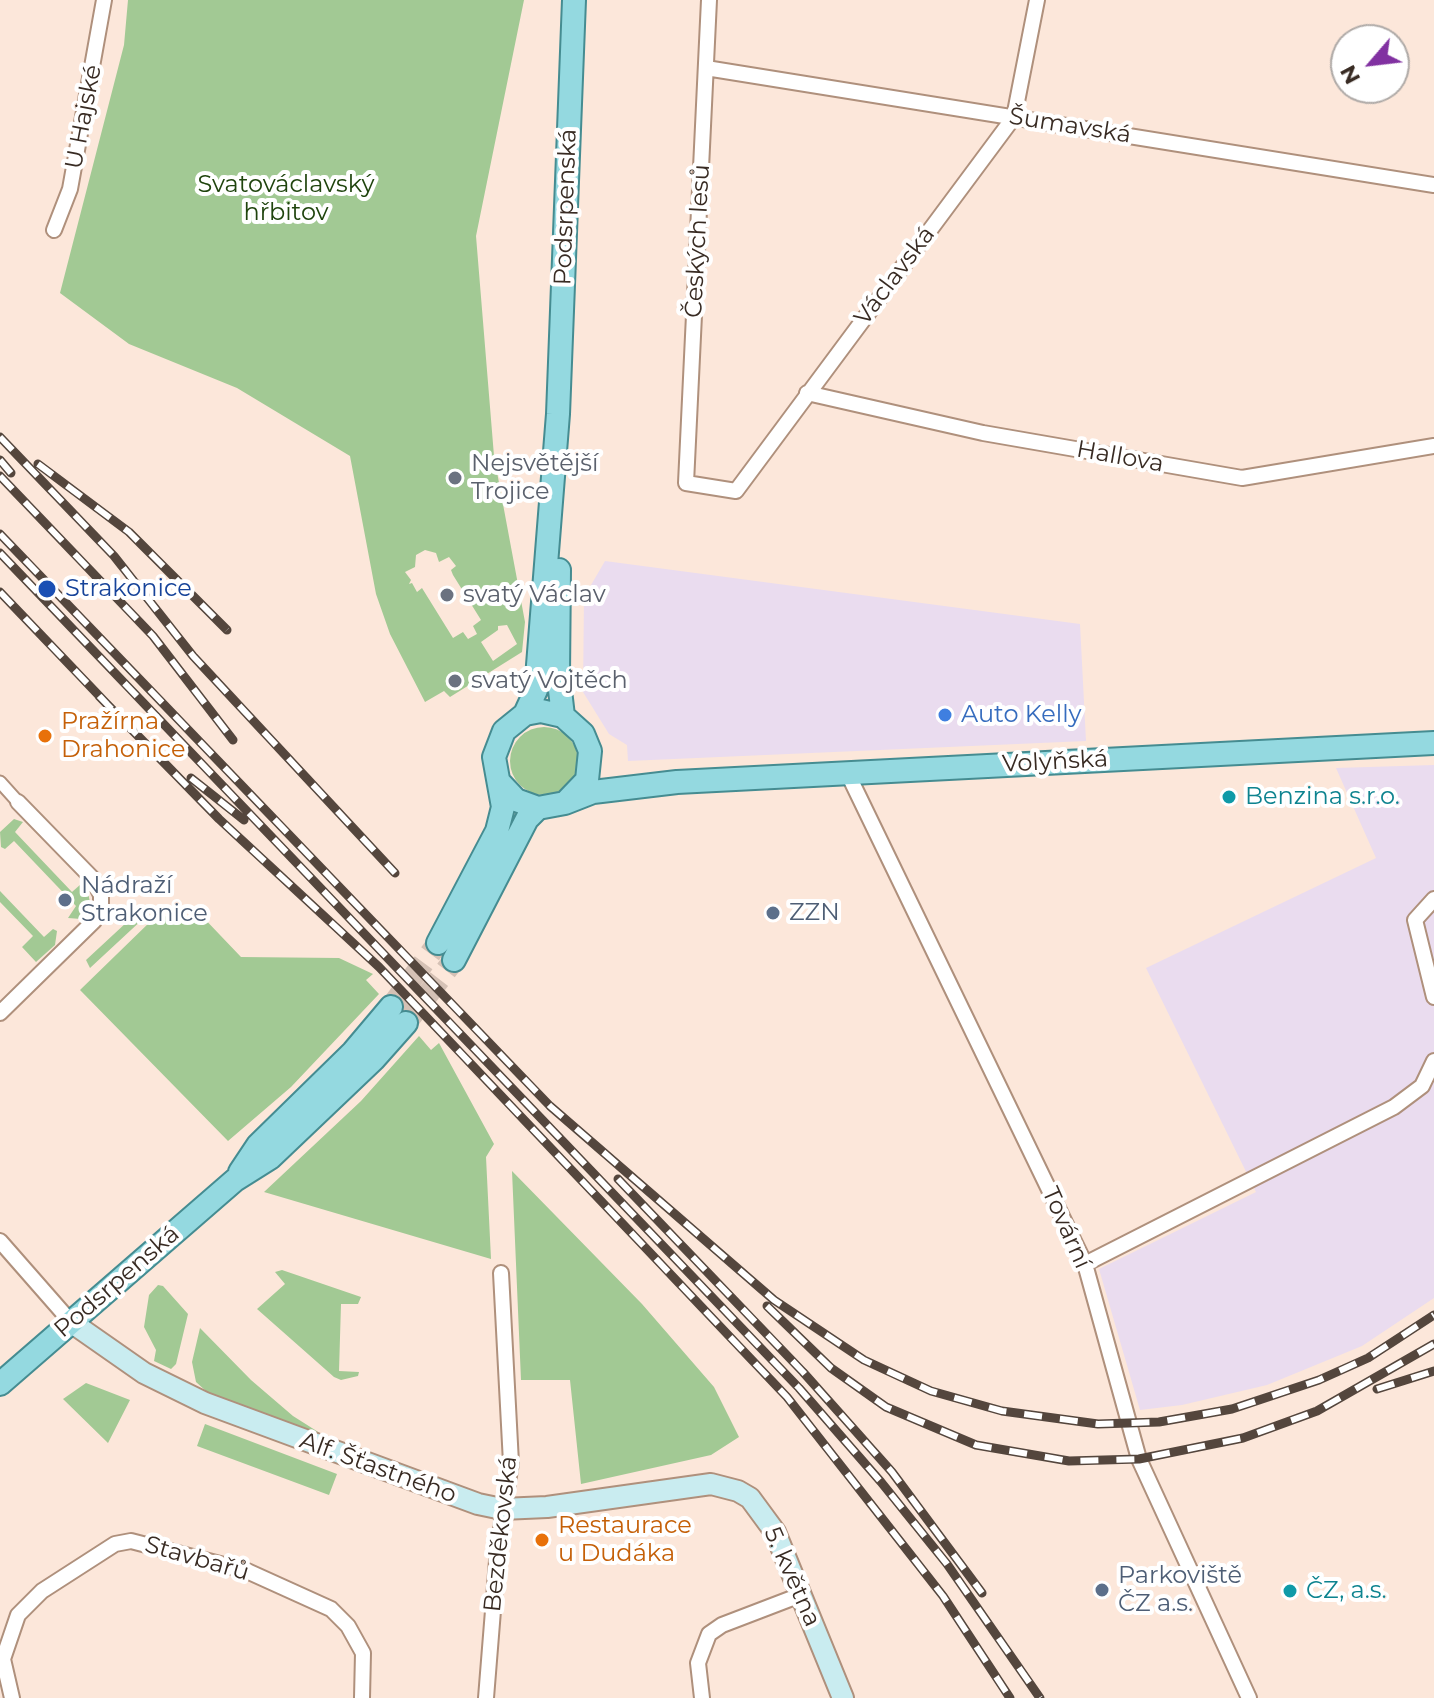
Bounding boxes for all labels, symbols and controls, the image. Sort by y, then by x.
north arrow [1330,24,1410,104]
text: N [1334,60,1366,89]
street label: U Hajské [60,62,108,172]
street label: Šumavská [1007,102,1133,150]
street label: Podsrpenská [549,128,583,286]
street label: Českých lesů [680,163,716,319]
park label: Svatováclavský hřbitov [198,171,374,227]
street label: Václavská [849,221,941,331]
street label: Hallova [1074,435,1166,479]
place label: Nejsvětější Trojice [471,450,598,506]
marker: Nejsvětější Trojice [446,469,464,487]
place label: Strakonice [65,575,192,603]
marker: Strakonice [36,578,58,600]
place label: svatý Václav [463,581,606,609]
marker: svatý Václav [438,586,456,604]
place label: svatý Vojtěch [471,667,628,695]
marker: svatý Vojtěch [446,672,464,690]
place label: Auto Kelly [961,701,1082,729]
marker: Auto Kelly [936,706,954,724]
place label: Pražírna Drahonice [61,708,185,764]
marker: Pražírna Drahonice [36,727,54,745]
street label: Volyňská [1001,745,1109,779]
place label: Benzina s.r.o. [1245,783,1400,811]
marker: Benzina s.r.o. [1220,788,1238,806]
place label: Nádraží Strakonice [81,872,208,928]
marker: Nádraží Strakonice [56,891,74,909]
place label: ZZN [789,899,840,927]
marker: ZZN [764,904,782,922]
street label: Tovární [1035,1183,1097,1273]
street label: Podsrpenská [49,1220,185,1344]
street label: Alf. Šťastného [296,1426,460,1510]
street label: Bezděkovská [478,1455,524,1613]
place label: Restaurace u Dudáka [558,1512,692,1568]
street label: 5. května [757,1523,827,1631]
street label: Stavbařů [142,1530,252,1588]
marker: Restaurace u Dudáka [533,1531,551,1549]
place label: Parkoviště ČZ a.s. [1118,1562,1242,1618]
place label: ČZ, a.s. [1306,1577,1387,1605]
marker: Parkoviště ČZ a.s. [1093,1581,1111,1599]
marker: ČZ, a.s. [1281,1582,1299,1600]

